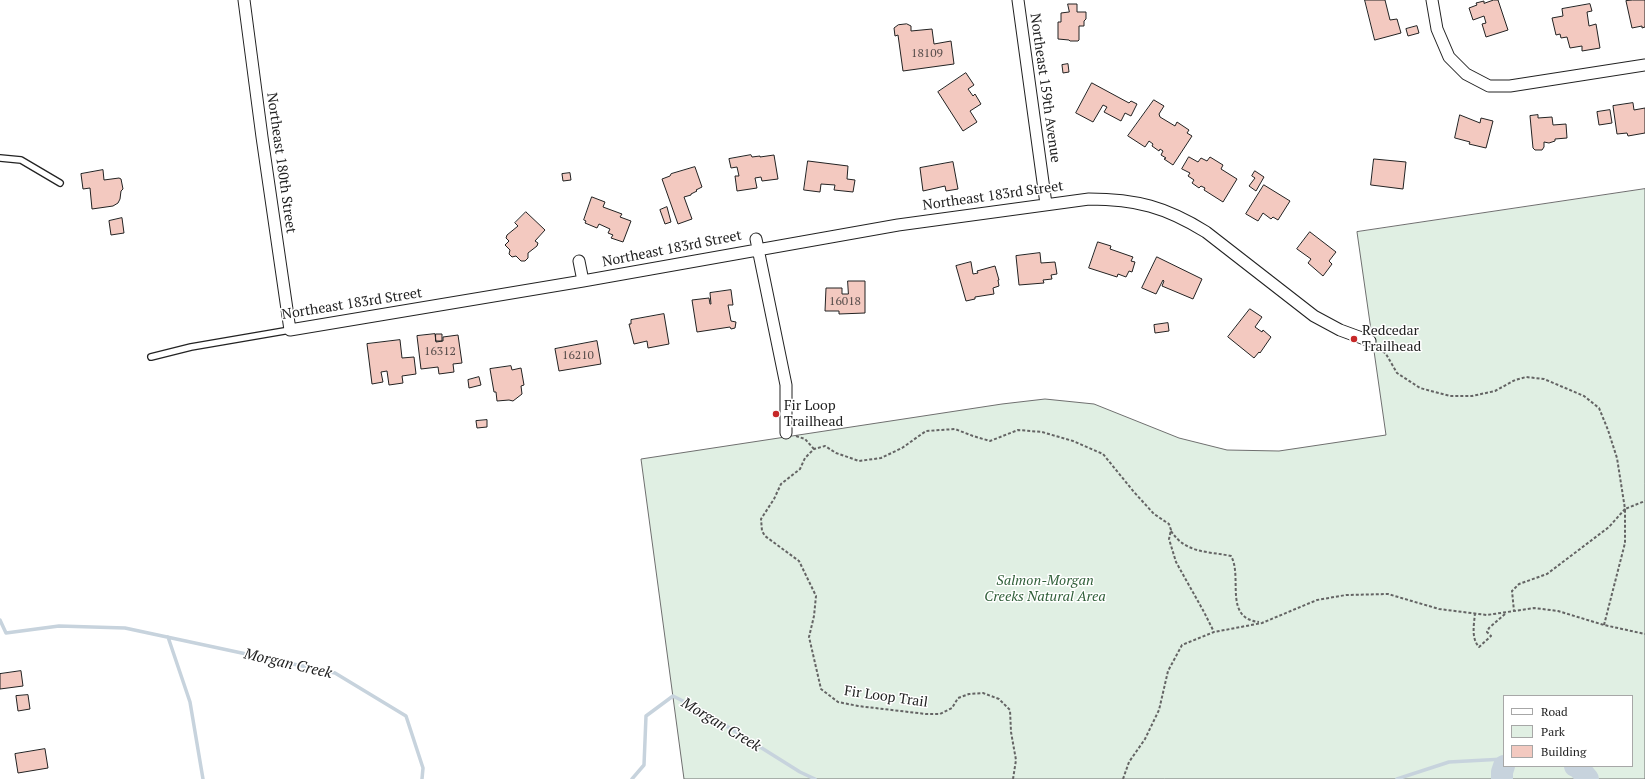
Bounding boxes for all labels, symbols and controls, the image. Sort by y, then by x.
street label: Northeast 159th Avenue [1026,12,1064,164]
house number: 18109 [911,47,943,61]
street label: Northeast 180th Street [263,91,299,235]
street label: Northeast 183rd Street [922,178,1064,214]
street label: Northeast 183rd Street [601,227,743,271]
street label: Northeast 183rd Street [281,285,423,323]
house number: 16018 [829,295,861,309]
place label: Redcedar Trailhead [1362,323,1421,356]
marker: Redcedar Trailhead [1349,334,1359,344]
house number: 16312 [424,345,456,359]
house number: 16210 [562,349,594,363]
place label: Fir Loop Trailhead [784,398,843,430]
marker: Fir Loop Trailhead [771,409,781,419]
park label: Salmon-Morgan Creeks Natural Area [984,573,1106,606]
water label: Morgan Creek [242,645,334,683]
street label: Fir Loop Trail [843,683,929,711]
water label: Morgan Creek [678,694,764,756]
legend [1503,695,1633,767]
text: Road [1541,704,1568,719]
text: Park [1541,724,1565,739]
text: Building [1541,744,1586,759]

